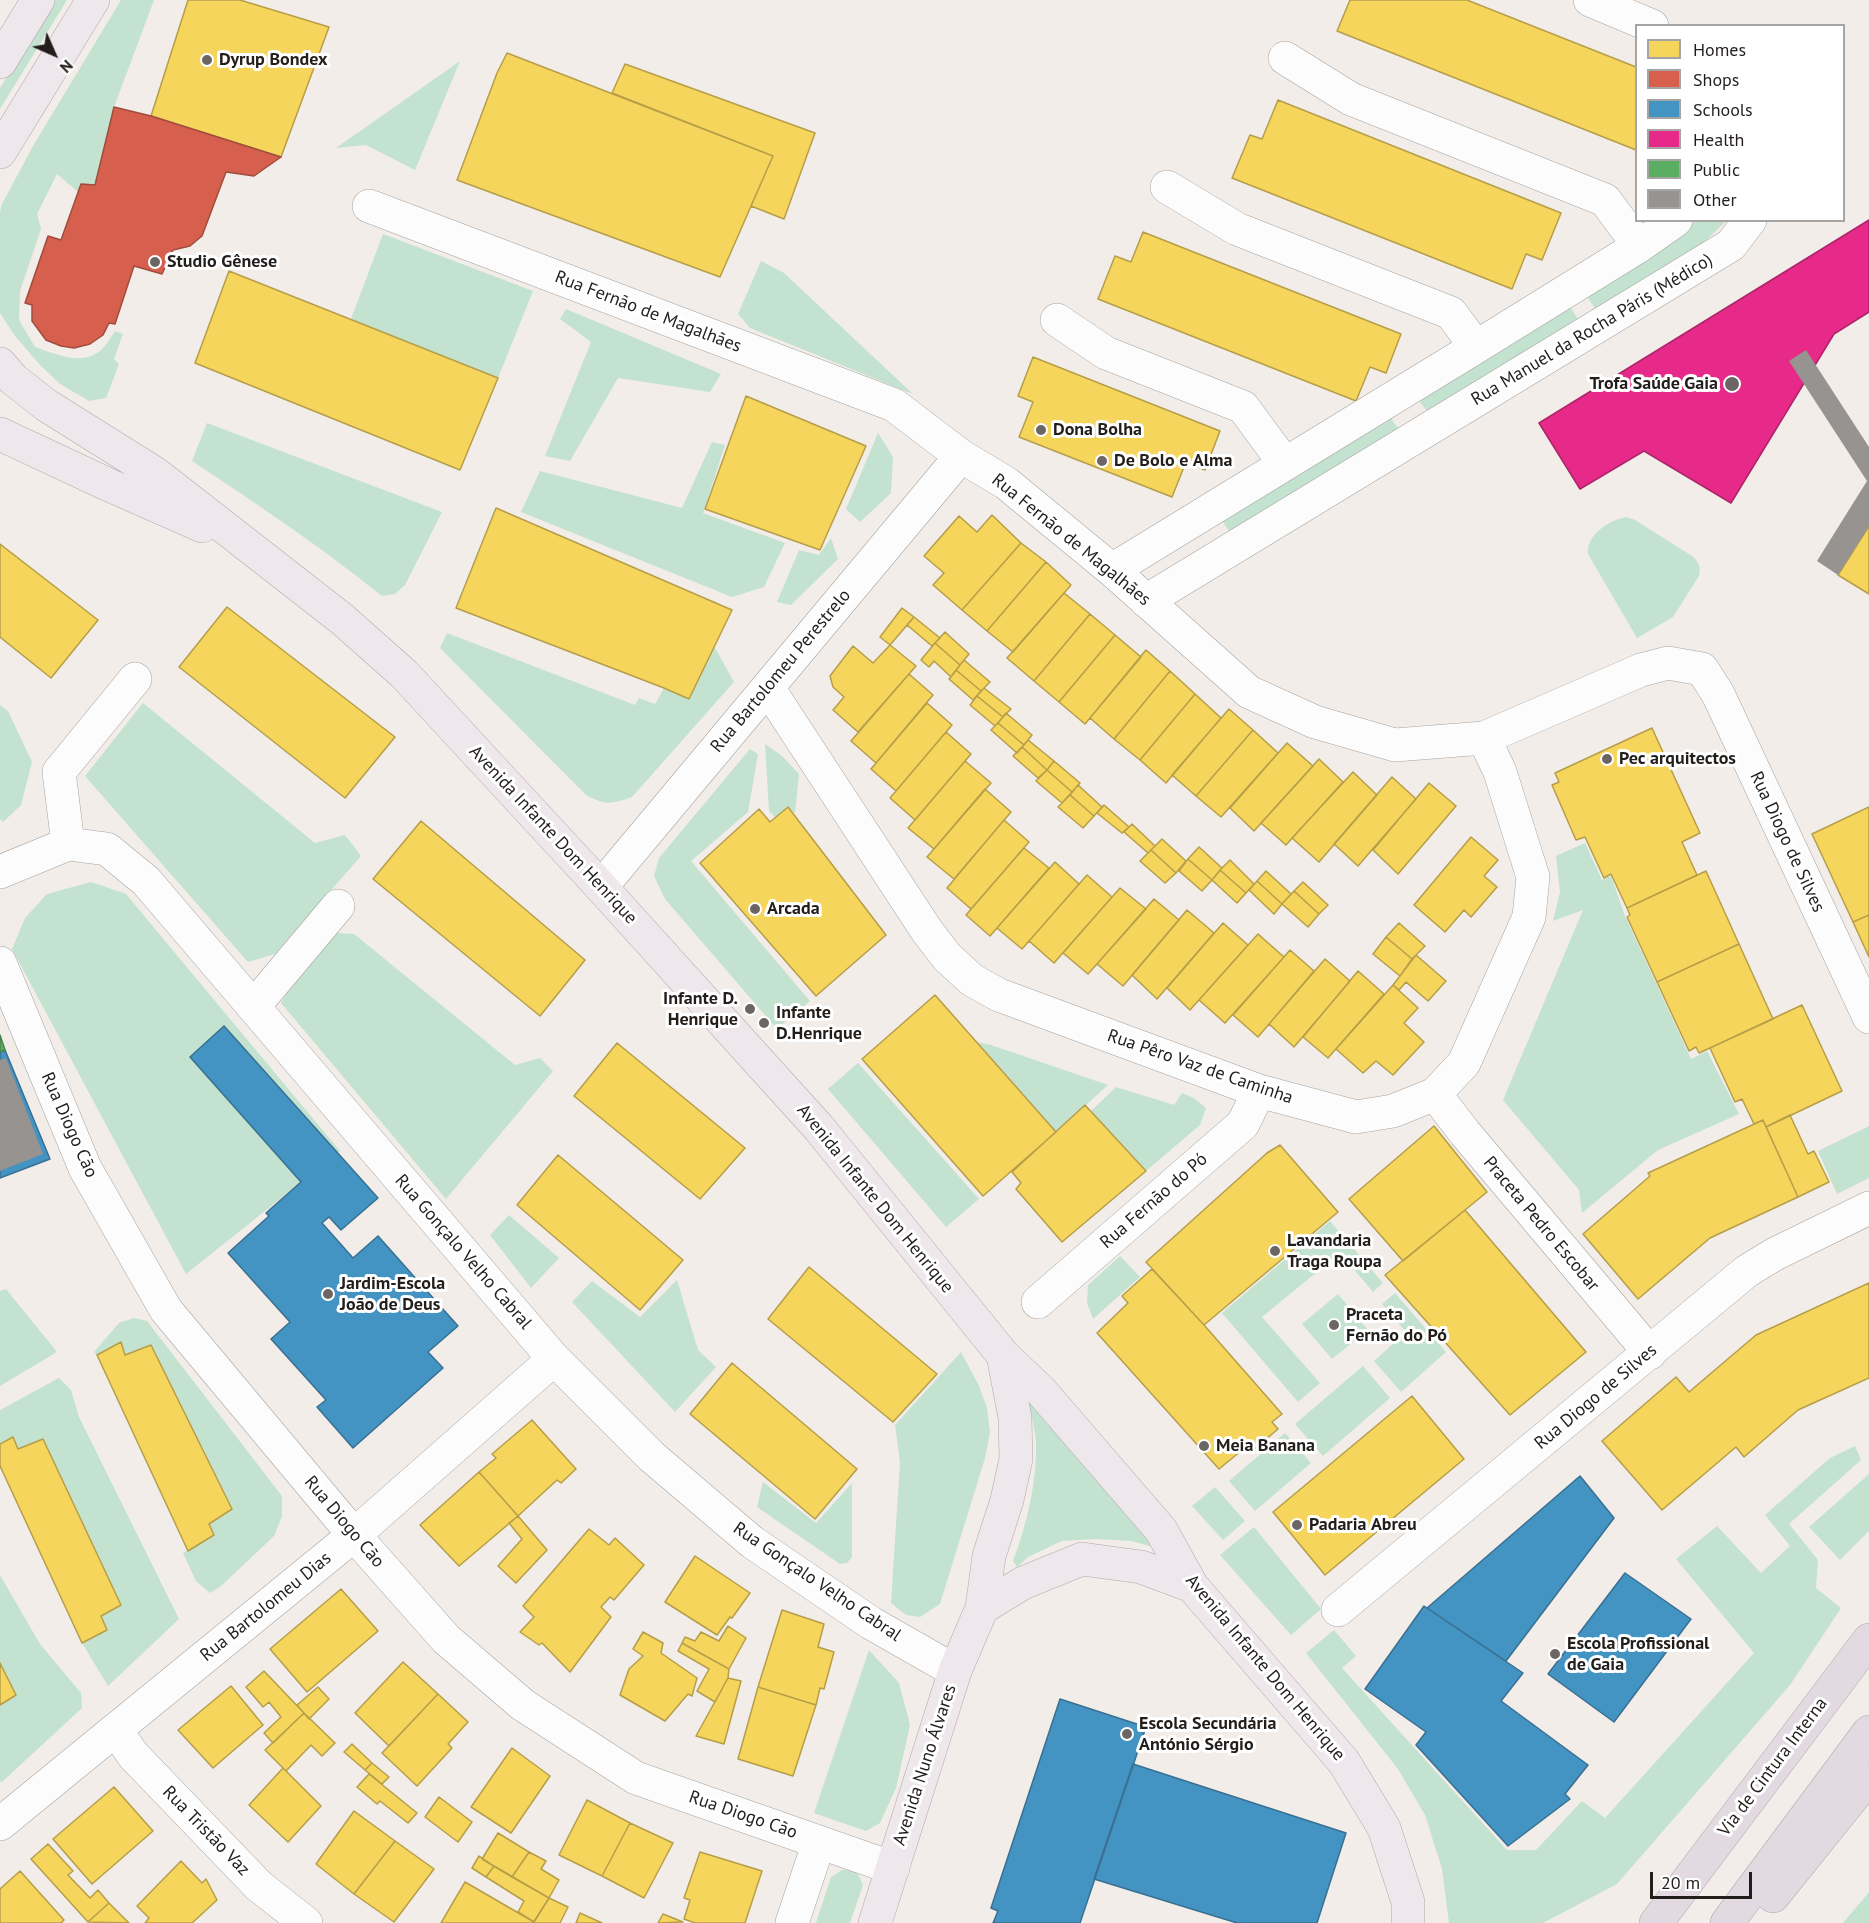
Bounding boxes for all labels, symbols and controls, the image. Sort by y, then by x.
north arrow [24,24,84,84]
legend [1635,24,1845,222]
text: Homes [1693,38,1746,61]
place label: Dyrup Bondex [219,49,327,71]
marker: Dyrup Bondex [200,53,214,67]
text: N [56,56,78,78]
text: Shops [1693,68,1739,91]
text: Schools [1693,98,1753,121]
text: Health [1693,128,1744,151]
text: Public [1693,158,1740,181]
text: Other [1693,188,1737,211]
street label: Rua Manuel da Rocha Páris (Médico) [1468,249,1716,411]
place label: Studio Gênese [167,251,277,273]
marker: Studio Gênese [148,255,162,269]
street label: Rua Fernão de Magalhães [552,266,744,358]
place label: Trofa Saúde Gaia [1589,373,1718,395]
marker: Trofa Saúde Gaia [1723,375,1741,393]
place label: Dona Bolha [1053,419,1142,441]
marker: Dona Bolha [1034,423,1048,437]
place label: De Bolo e Alma [1114,450,1232,472]
marker: De Bolo e Alma [1095,454,1109,468]
street label: Rua Fernão de Magalhães [987,469,1155,611]
street label: Rua Bartolomeu Perestrelo [706,585,856,757]
street label: Avenida Infante Dom Henrique [464,741,642,929]
place label: Pec arquitectos [1619,748,1736,770]
marker: Pec arquitectos [1600,752,1614,766]
street label: Rua Diogo de Silves [1745,768,1829,916]
place label: Arcada [767,898,820,920]
marker: Arcada [748,902,762,916]
place label: Infante D. Henrique [663,988,738,1030]
marker: Infante D. Henrique [743,1002,757,1016]
place label: Infante D.Henrique [776,1002,862,1044]
marker: Infante D.Henrique [757,1016,771,1030]
street label: Rua Pêro Vaz de Caminha [1104,1025,1296,1109]
street label: Rua Diogo Cão [36,1069,102,1181]
street label: Avenida Infante Dom Henrique [792,1100,958,1298]
street label: Rua Fernão do Pó [1096,1149,1212,1253]
street label: Praceta Pedro Escobar [1478,1152,1604,1296]
street label: Rua Gonçalo Velho Cabral [390,1170,536,1334]
place label: Lavandaria Traga Roupa [1287,1230,1382,1272]
marker: Lavandaria Traga Roupa [1268,1244,1282,1258]
place label: Jardim-Escola João de Deus [340,1273,445,1316]
marker: Jardim-Escola João de Deus [321,1287,335,1301]
place label: Praceta Fernão do Pó [1346,1304,1447,1346]
marker: Praceta Fernão do Pó [1327,1318,1341,1332]
street label: Rua Diogo de Silves [1531,1340,1661,1454]
place label: Meia Banana [1216,1435,1315,1457]
marker: Meia Banana [1197,1439,1211,1453]
street label: Rua Diogo Cão [299,1472,389,1572]
place label: Padaria Abreu [1309,1514,1417,1536]
street label: Rua Gonçalo Velho Cabral [729,1518,905,1646]
marker: Padaria Abreu [1290,1518,1304,1532]
street label: Rua Bartolomeu Dias [196,1548,336,1666]
street label: Avenida Infante Dom Henrique [1181,1570,1349,1766]
place label: Escola Profissional de Gaia [1567,1633,1709,1676]
marker: Escola Profissional de Gaia [1548,1647,1562,1661]
street label: Avenida Nuno Álvares [889,1682,961,1848]
street label: Via de Cintura Interna [1714,1693,1832,1841]
place label: Escola Secundária António Sérgio [1139,1713,1277,1756]
marker: Escola Secundária António Sérgio [1120,1727,1134,1741]
street label: Rua Tristão Vaz [158,1782,254,1880]
street label: Rua Diogo Cão [686,1786,800,1844]
scale bar [1653,1860,1755,1898]
text: 20 m [1661,1871,1700,1894]

